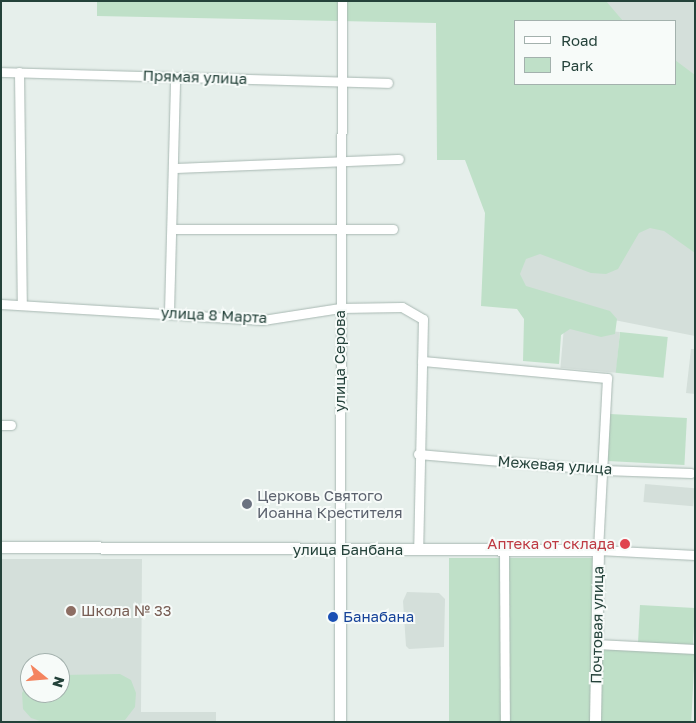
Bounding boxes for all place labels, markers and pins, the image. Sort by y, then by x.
place label: Церковь Святого Иоанна Крестителя [257,486,403,521]
marker: Церковь Святого Иоанна Крестителя [241,498,253,510]
place label: Аптека от склада [487,535,615,553]
marker: Аптека от склада [619,538,631,550]
place label: Школа № 33 [81,602,171,620]
marker: Школа № 33 [65,605,77,617]
place label: Банабана [343,608,414,626]
marker: Банабана [327,611,339,623]

